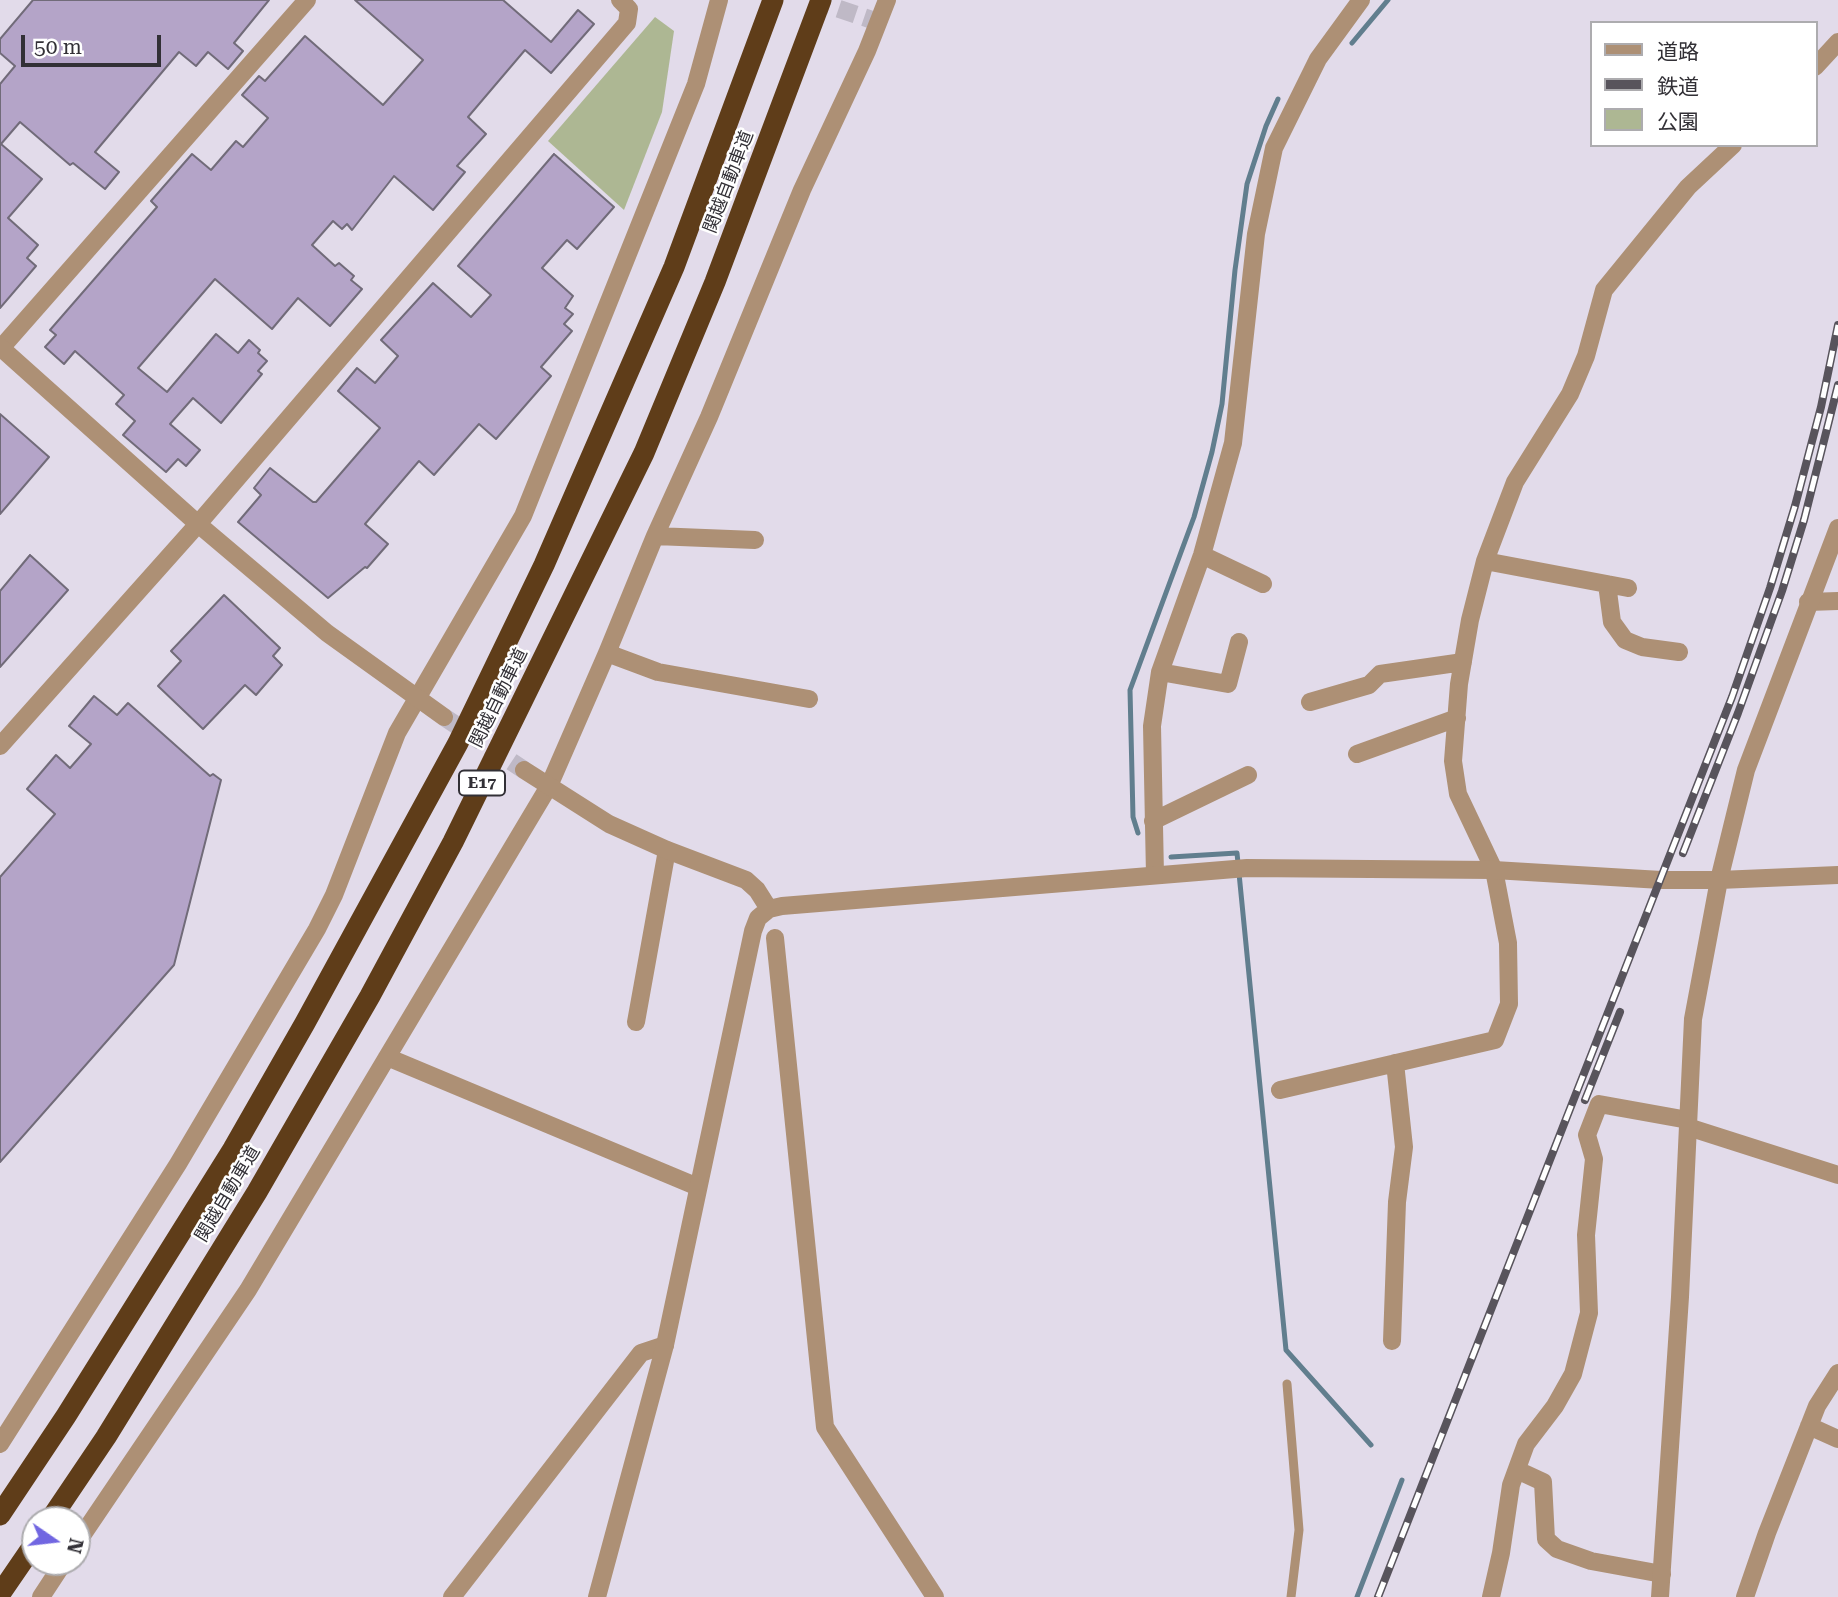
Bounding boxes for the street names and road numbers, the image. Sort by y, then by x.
street label: 関越自動車道 [700,128,758,236]
street label: 関越自動車道 [466,645,532,751]
road number: E17 [459,770,505,796]
street label: 関越自動車道 [191,1142,265,1246]

